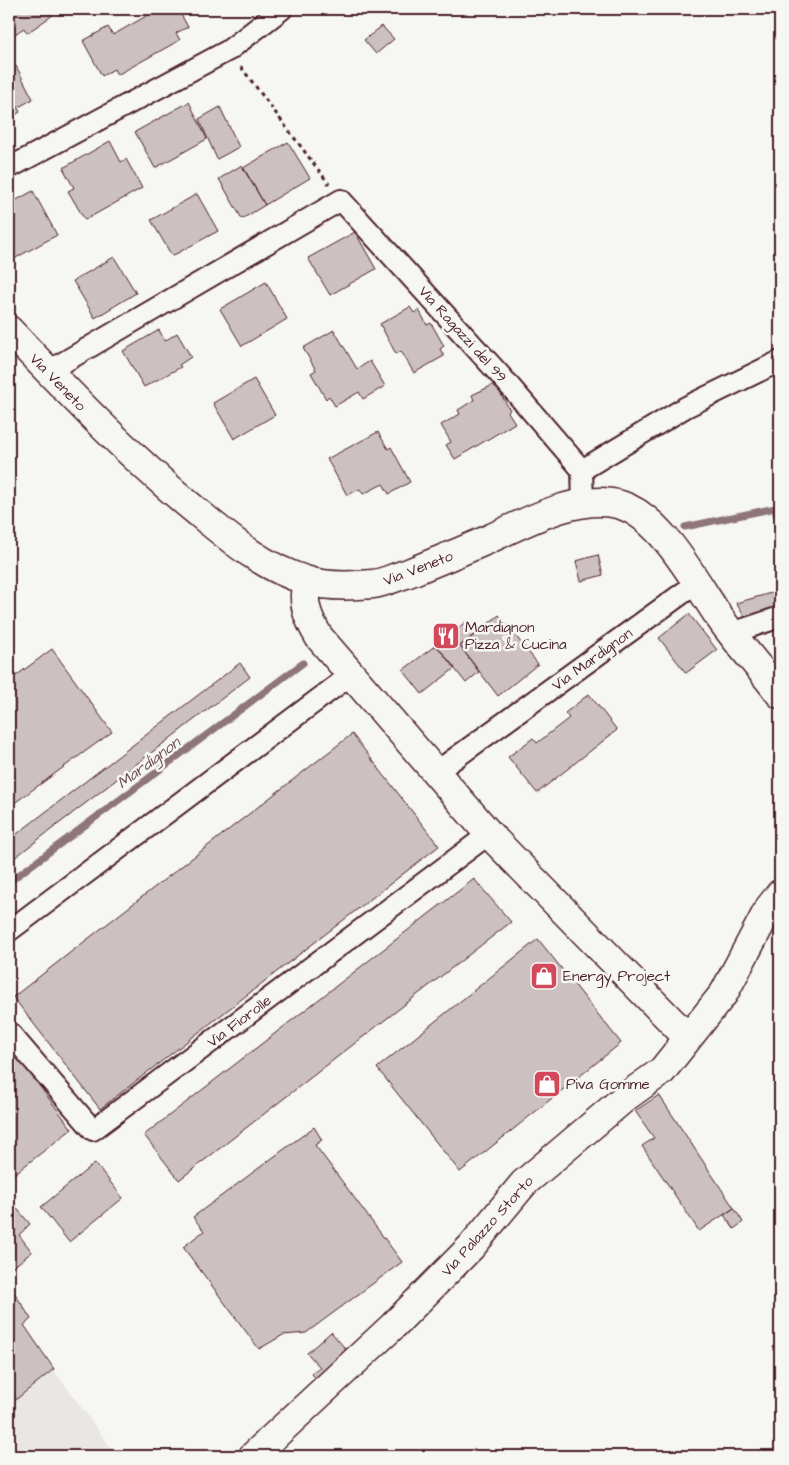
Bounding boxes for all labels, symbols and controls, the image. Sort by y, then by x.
street label: Via Ragazzi del 99 [413,281,512,388]
street label: Via Veneto [25,349,91,416]
street label: Via Veneto [380,545,457,591]
place label: Mardignon Pizza & Cucina [465,617,567,655]
restaurant icon: Mardignon Pizza & Cucina [431,621,461,651]
street label: Via Mardignon [548,623,638,697]
water label: Mardignon [112,731,187,795]
shop icon: Energy Project [529,961,559,991]
place label: Energy Project [563,966,670,988]
street label: Via Fiorolle [203,990,276,1053]
shop icon: Piva Gomme [532,1069,562,1099]
place label: Piva Gomme [566,1074,650,1095]
street label: Via Palazzo Storto [437,1171,539,1281]

